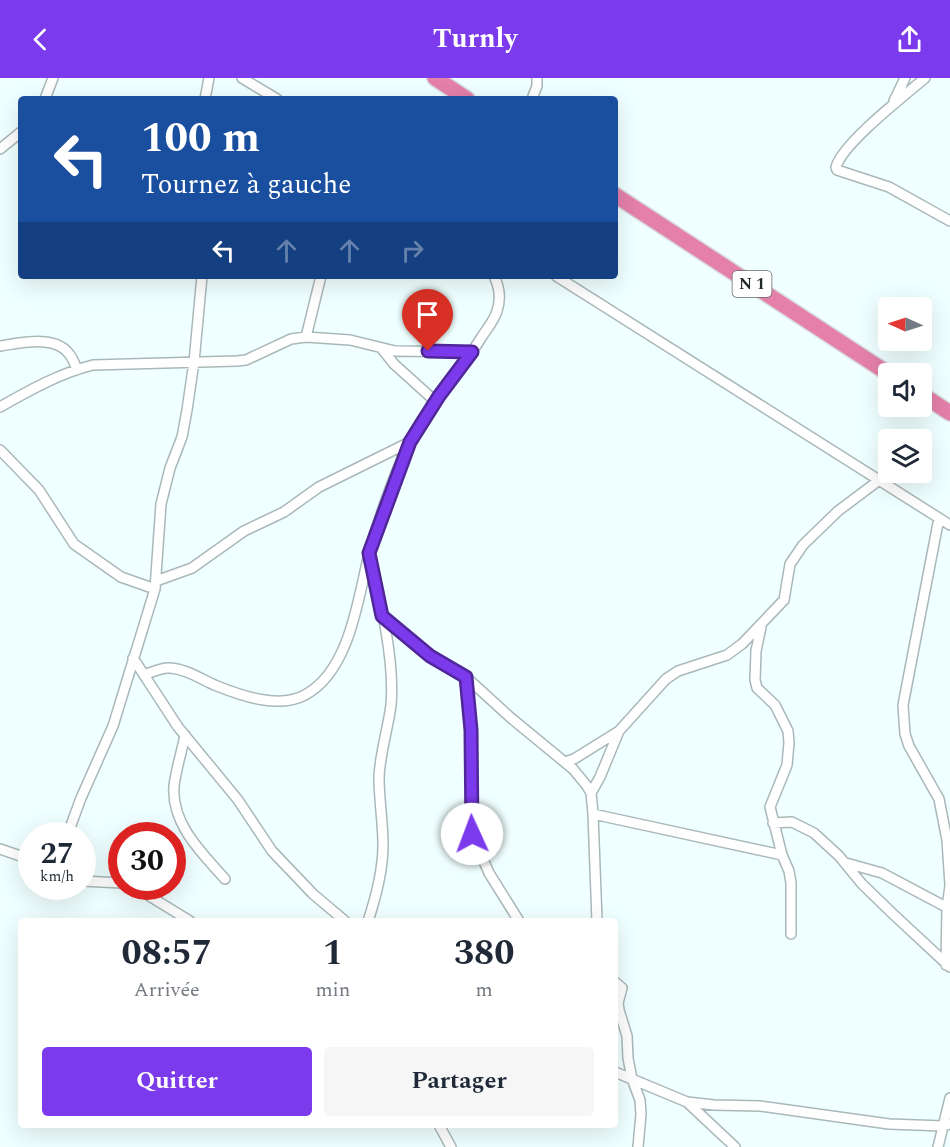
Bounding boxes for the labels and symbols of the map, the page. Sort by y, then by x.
road number: N 1 [732,271,771,297]
pin [402,289,453,351]
north arrow [878,297,932,351]
position arrow [440,802,504,866]
speed limit sign: 30 [108,822,186,900]

